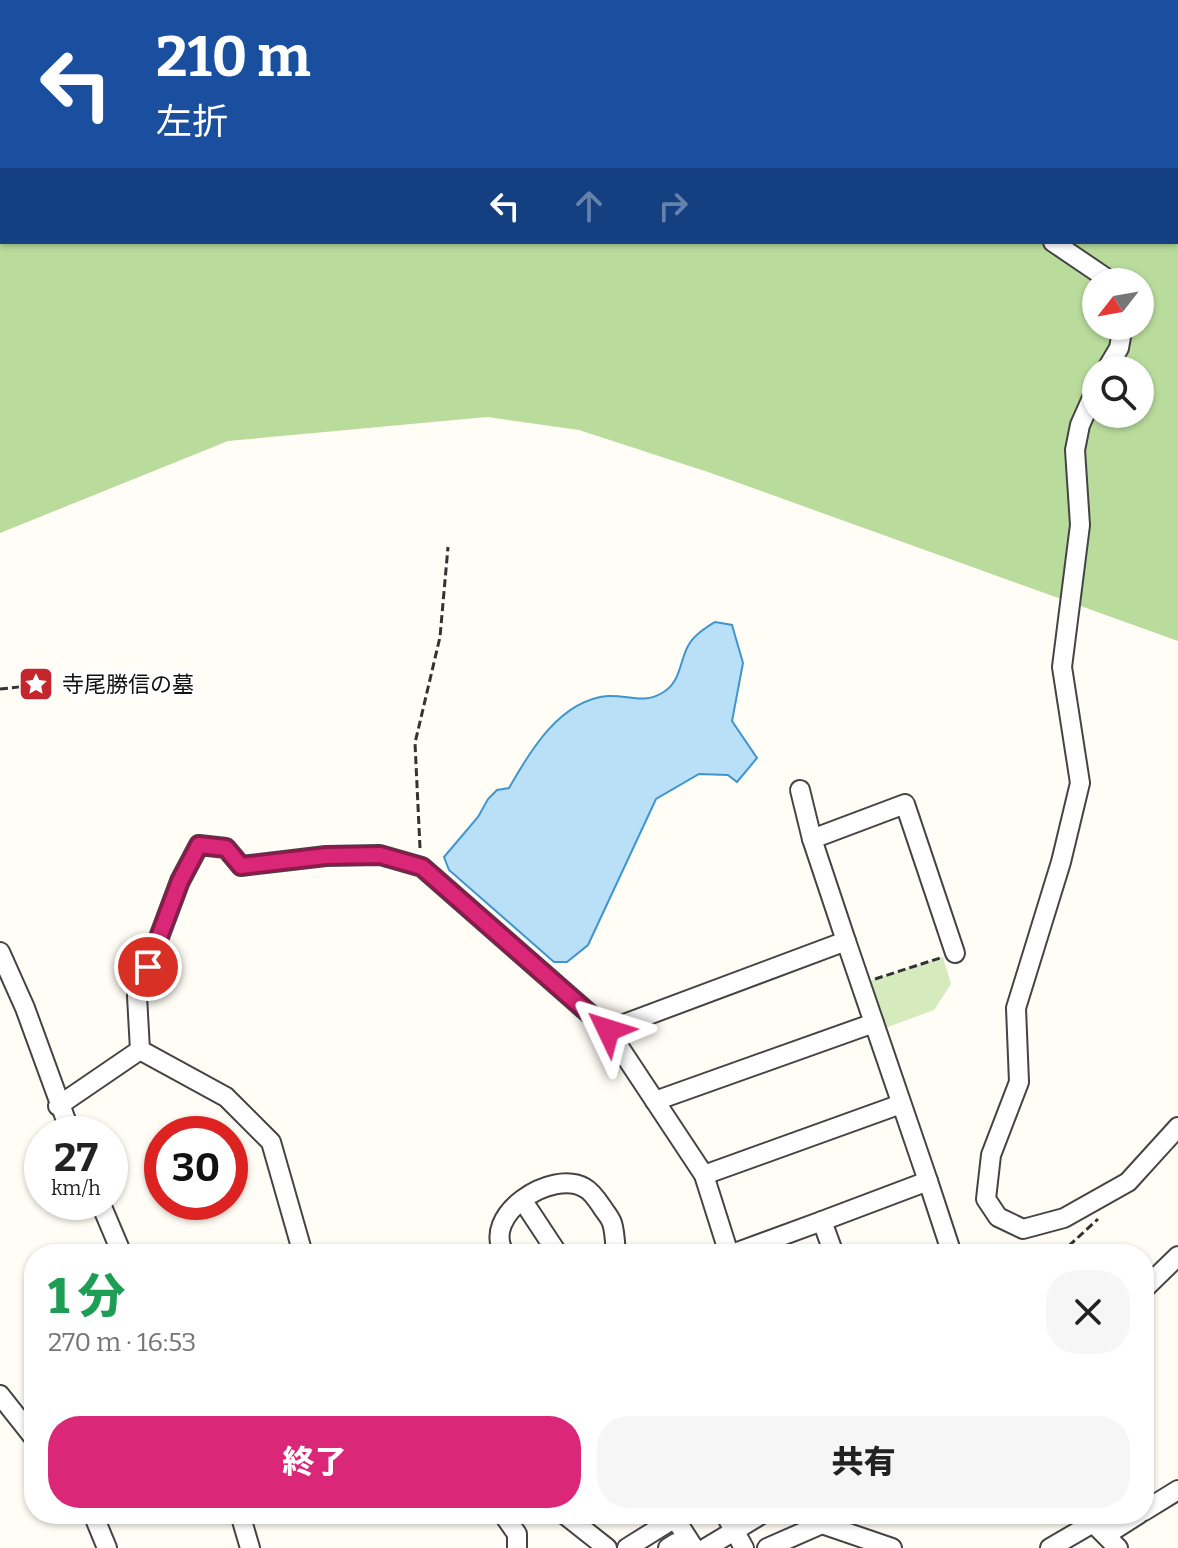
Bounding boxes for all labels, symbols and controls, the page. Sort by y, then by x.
text: 210 m [156,24,311,91]
icon: left [24,32,128,136]
text: 左折 [156,100,228,144]
icon: left [483,184,527,228]
icon: ahead [567,184,611,228]
icon: right [651,184,695,228]
north arrow [1082,268,1154,340]
map controls [1082,268,1154,428]
button: search [1082,356,1154,428]
place icon: 寺尾勝信の墓 [17,665,55,703]
place label: 寺尾勝信の墓 [62,671,194,698]
pin [114,933,182,1001]
icon: arrive [126,945,170,989]
position arrow [566,988,650,1072]
speed limit sign: 30 [144,1116,248,1220]
text: 27 [54,1134,98,1182]
text: km/h [51,1176,101,1200]
text: 1 分 [48,1268,125,1326]
button: close [1046,1270,1130,1354]
text: 270 m · 16:53 [48,1327,196,1358]
button: 終了 [48,1416,581,1508]
button: 共有 [597,1416,1130,1508]

